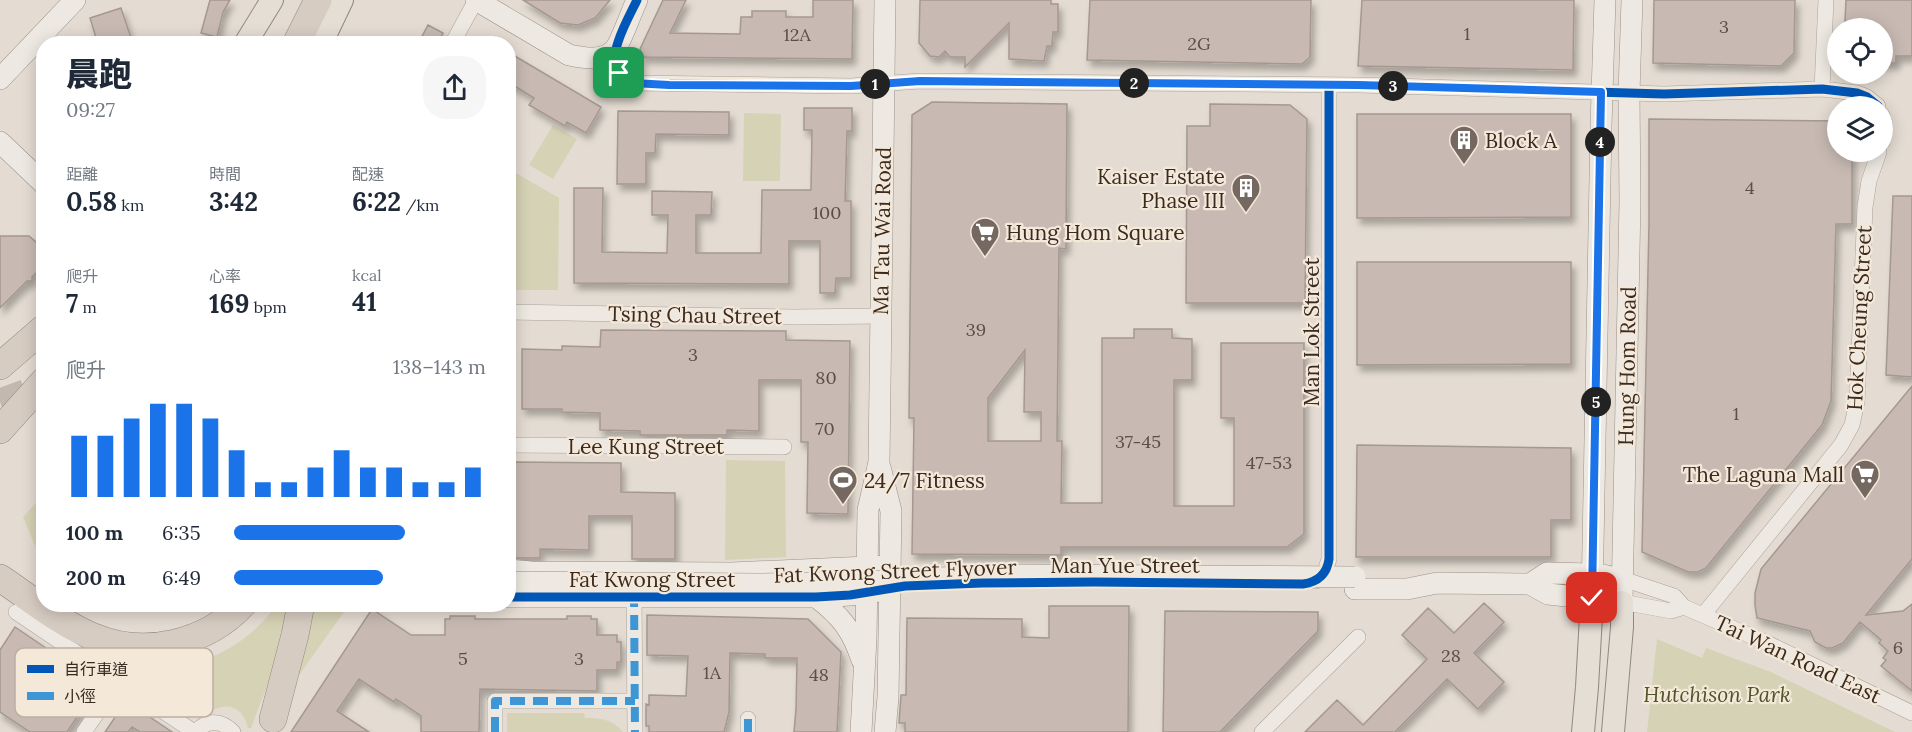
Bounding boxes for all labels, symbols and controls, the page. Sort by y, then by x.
house number: 3 [1719,15,1729,38]
map controls [1827,18,1893,162]
button: locate [1827,18,1893,84]
house number: 1 [1464,22,1470,45]
house number: 12A [783,23,811,46]
house number: 2G [1187,32,1211,55]
pin [593,47,644,98]
text: 晨跑 [66,53,132,95]
button: share [423,56,486,119]
icon: arrive [602,56,635,89]
pin: 2 [1119,68,1149,98]
pin: 1 [860,69,890,99]
pin: 3 [1378,71,1408,101]
text: 2 [1130,73,1138,93]
text: 1 [872,74,878,94]
text: 3 [1389,76,1397,96]
button: layers [1827,96,1893,162]
text: 09:27 [66,97,115,122]
building icon: Block A [1448,124,1480,166]
place label: Block A [1485,127,1558,154]
pin: 4 [1585,127,1615,157]
text: 4 [1596,132,1604,152]
street label: Ma Tau Wai Road [867,147,897,315]
place label: Kaiser Estate Phase III [1097,163,1225,214]
text: 距離 [66,164,98,184]
text: 時間 [209,164,241,184]
text: 配速 [352,164,384,184]
building icon: Kaiser Estate Phase III [1230,172,1262,214]
house number: 4 [1745,176,1755,199]
text: 0.58 [66,185,117,218]
text: 3:42 [209,185,258,218]
text: 6:22 [352,185,401,218]
text: km [117,195,144,215]
text: /km [401,195,439,215]
house number: 100 [813,201,841,224]
supermarket icon: Hung Hom Square [969,216,1001,258]
place label: Hung Hom Square [1006,219,1185,246]
street label: Hok Cheung Street [1841,224,1877,411]
street label: Man Lok Street [1298,257,1325,407]
text: kcal [352,265,382,285]
text: 爬升 [66,266,98,286]
text: 心率 [209,266,241,286]
text: 41 [352,285,377,318]
street label: Hung Hom Road [1612,286,1642,446]
text: 7 [66,287,78,320]
text: 169 [209,287,249,320]
text: m [78,297,97,317]
text: bpm [249,297,287,317]
street label: Tsing Chau Street [608,300,783,330]
house number: 39 [966,318,986,341]
house number: 3 [688,343,698,366]
text: 138–143 m [393,354,486,379]
text: 爬升 [66,357,106,382]
house number: 80 [815,366,837,389]
pin: 5 [1581,387,1611,417]
text: 5 [1592,392,1600,412]
house number: 1 [1733,402,1739,425]
house number: 70 [815,417,835,440]
house number: 37-45 [1115,430,1161,453]
street label: Lee Kung Street [568,433,725,460]
house number: 47-53 [1246,451,1292,474]
supermarket icon: The Laguna Mall [1849,458,1881,500]
place label: The Laguna Mall [1683,461,1844,488]
sports icon: 24/7 Fitness [827,464,859,506]
place label: 24/7 Fitness [864,467,985,494]
text: 100 m [66,520,123,545]
text: 6:35 [162,520,201,545]
street label: Man Yue Street [1050,552,1201,579]
street label: Fat Kwong Street Flyover [773,553,1017,589]
text: 200 m [66,565,126,590]
text: 6:49 [162,565,201,590]
street label: Fat Kwong Street [569,566,736,593]
pin [1566,572,1617,623]
icon: check [1575,581,1608,614]
street label: Tai Wan Road East [1711,609,1886,710]
house number: 6 [1893,636,1903,659]
house number: 28 [1441,644,1461,667]
house number: 5 [458,647,468,670]
house number: 3 [574,647,584,670]
legend [15,648,213,717]
text: 自行車道 [64,659,128,679]
house number: 1A [703,661,722,684]
house number: 48 [809,663,829,686]
park label: Hutchison Park [1643,681,1791,708]
text: 小徑 [64,686,96,706]

